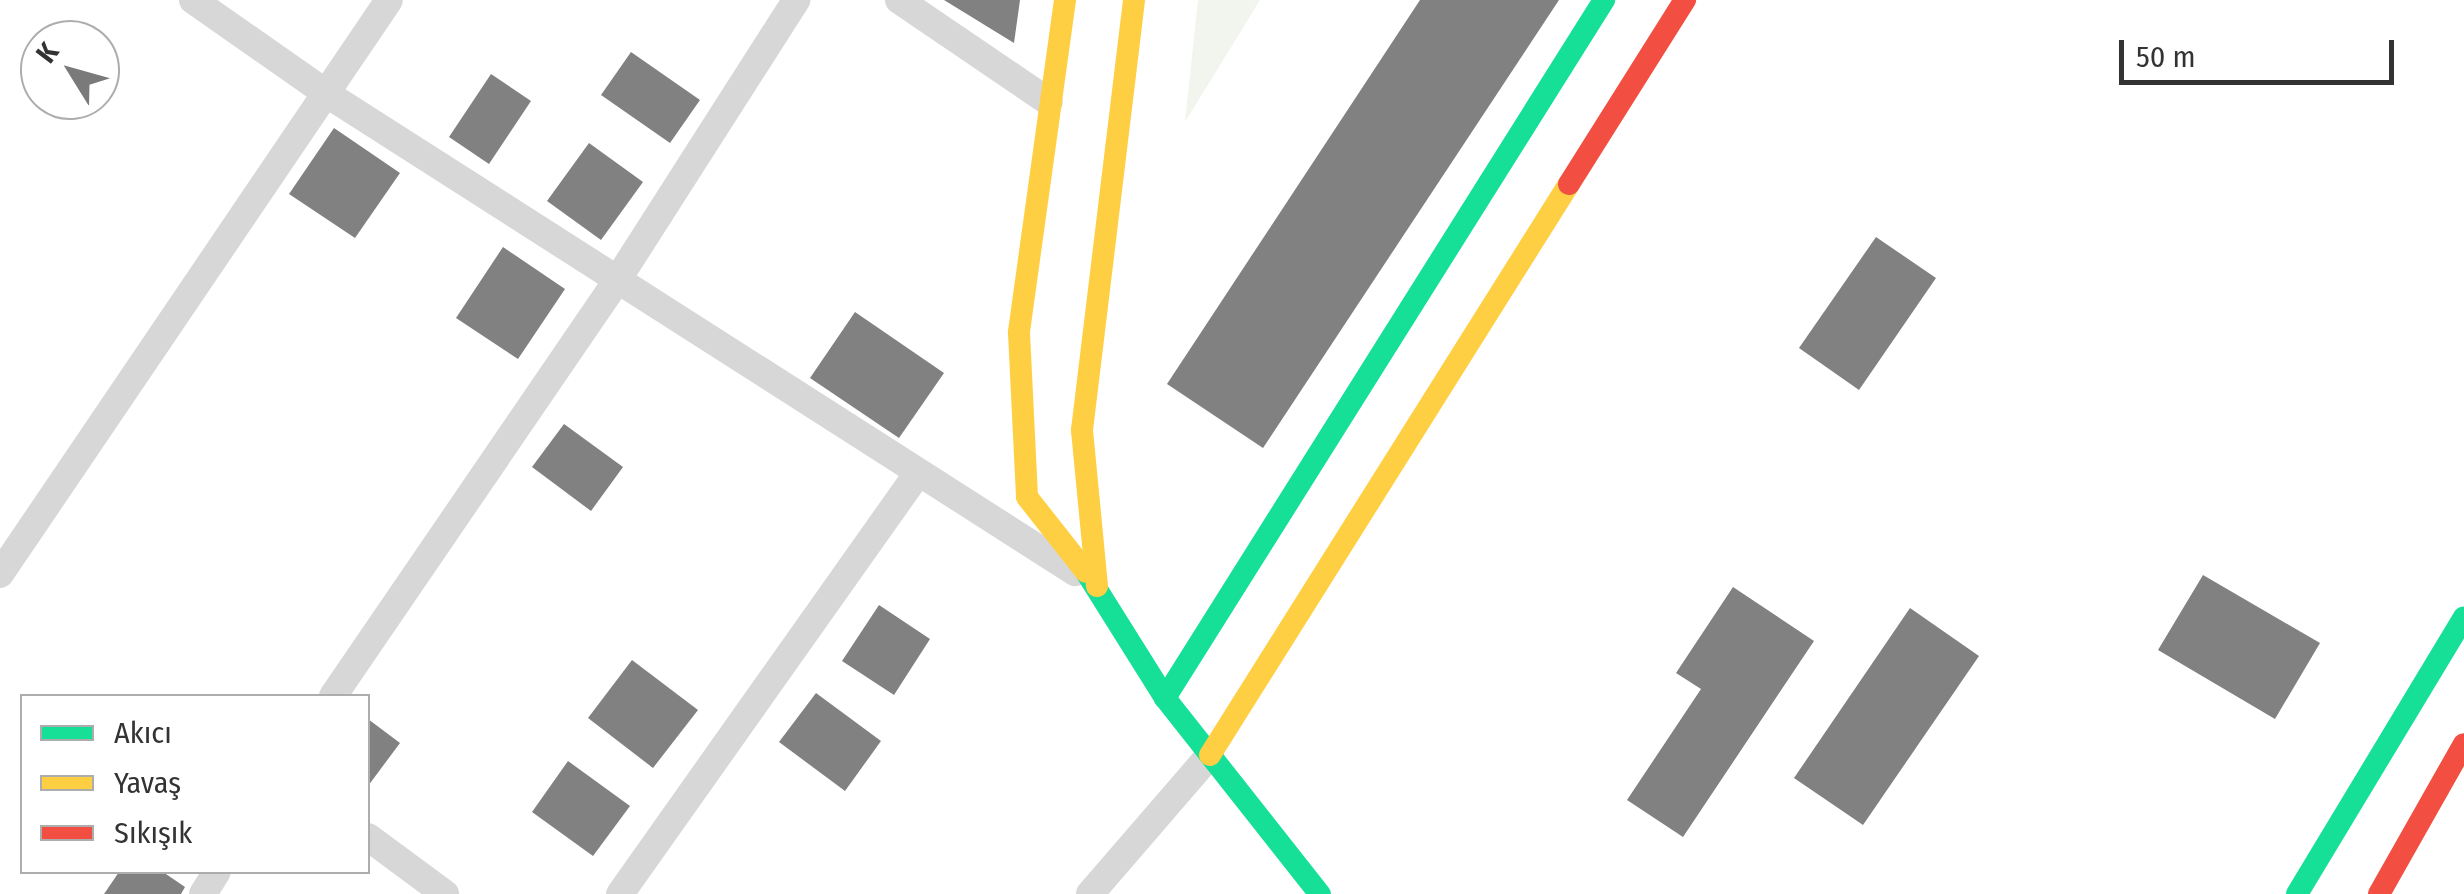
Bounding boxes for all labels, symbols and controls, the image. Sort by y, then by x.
north arrow [20,20,120,120]
scale bar [2124,20,2399,82]
text: K [29,36,65,69]
text: 50 m [2136,39,2196,75]
legend [20,694,370,874]
text: Akıcı [114,715,172,751]
text: Yavaş [114,765,181,801]
text: Sıkışık [114,815,192,851]

